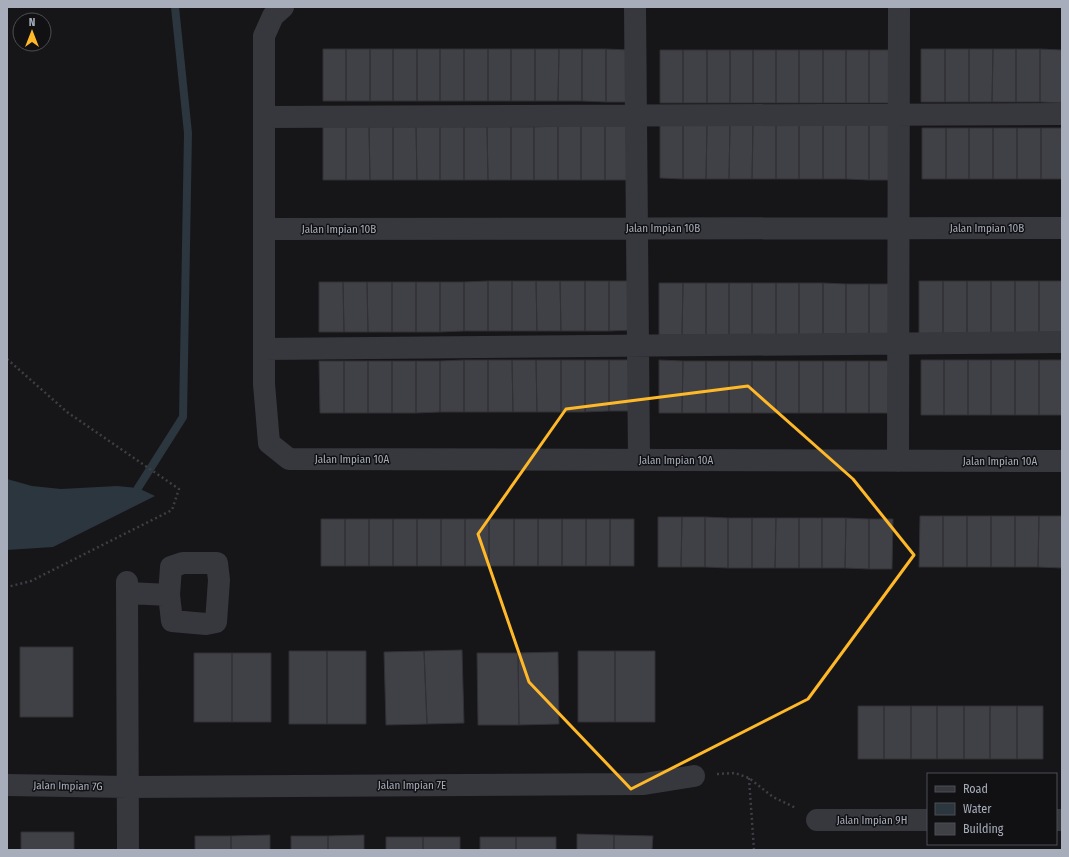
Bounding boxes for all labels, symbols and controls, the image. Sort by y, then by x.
north arrow [12,12,52,52]
text: N [29,16,35,29]
street label: Jalan Impian 10B [626,222,700,235]
street label: Jalan Impian 10B [950,222,1024,235]
street label: Jalan Impian 10B [302,223,376,236]
street label: Jalan Impian 10A [315,453,389,466]
street label: Jalan Impian 10A [639,454,713,467]
street label: Jalan Impian 10A [963,455,1037,468]
legend [927,773,1057,845]
street label: Jalan Impian 7G [33,779,103,793]
street label: Jalan Impian 7E [378,779,446,792]
text: Road [963,782,988,796]
text: Water [963,802,992,816]
street label: Jalan Impian 9H [837,814,907,827]
text: Building [963,822,1004,836]

